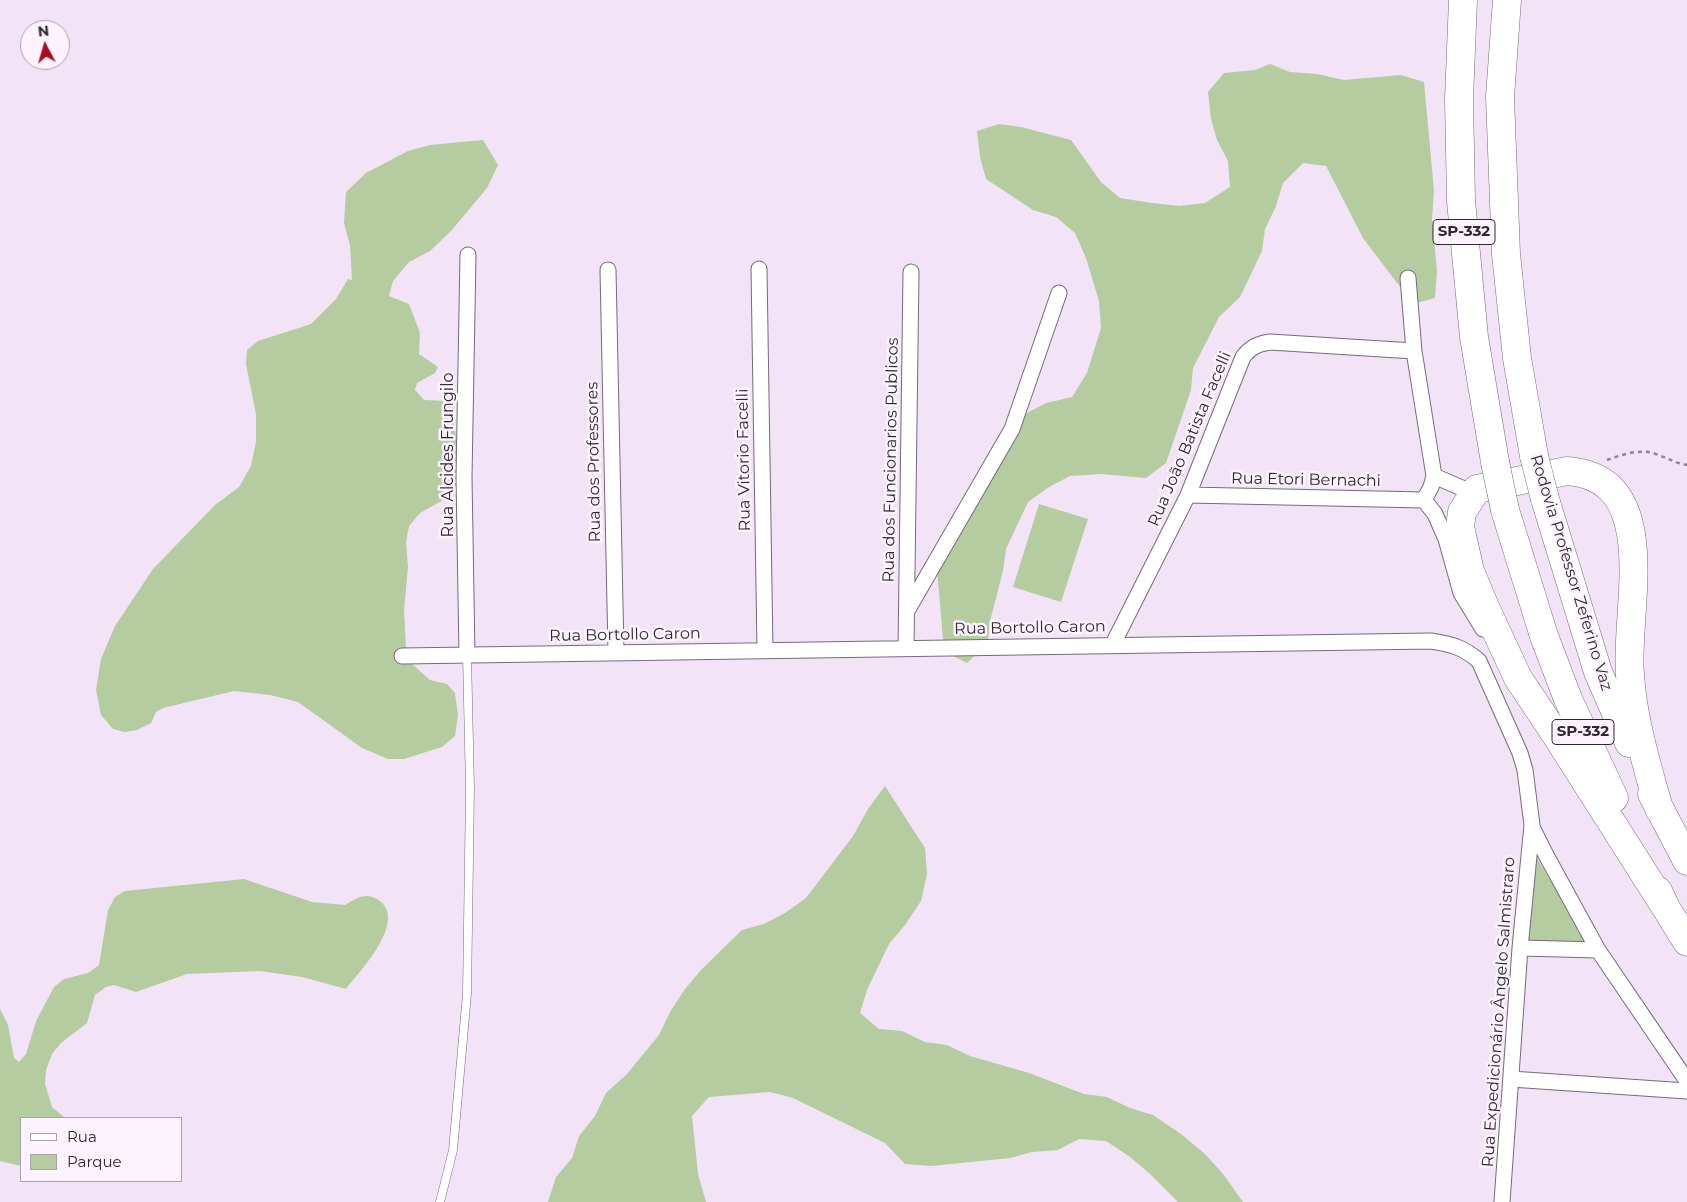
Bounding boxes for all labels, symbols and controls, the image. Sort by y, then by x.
north arrow [20,20,70,70]
text: N [37,22,50,41]
road number: SP-332 [1433,220,1495,244]
street label: Rua dos Funcionarios Publicos [879,337,903,583]
street label: Rua João Batista Facelli [1144,349,1236,529]
street label: Rua Alcides Frungilo [438,373,458,537]
street label: Rua dos Professores [583,382,605,542]
street label: Rua Vitorio Facelli [733,388,755,532]
street label: Rodovia Professor Zeferino Vaz [1526,453,1616,693]
street label: Rua Etori Bernachi [1231,469,1381,491]
street label: Rua Bortollo Caron [954,617,1106,639]
street label: Rua Bortollo Caron [549,624,701,646]
road number: SP-332 [1552,720,1614,744]
street label: Rua Expedicionário Ângelo Salmistraro [1479,856,1519,1168]
legend [20,1117,182,1182]
text: Rua [67,1127,97,1146]
text: Parque [67,1152,122,1171]

